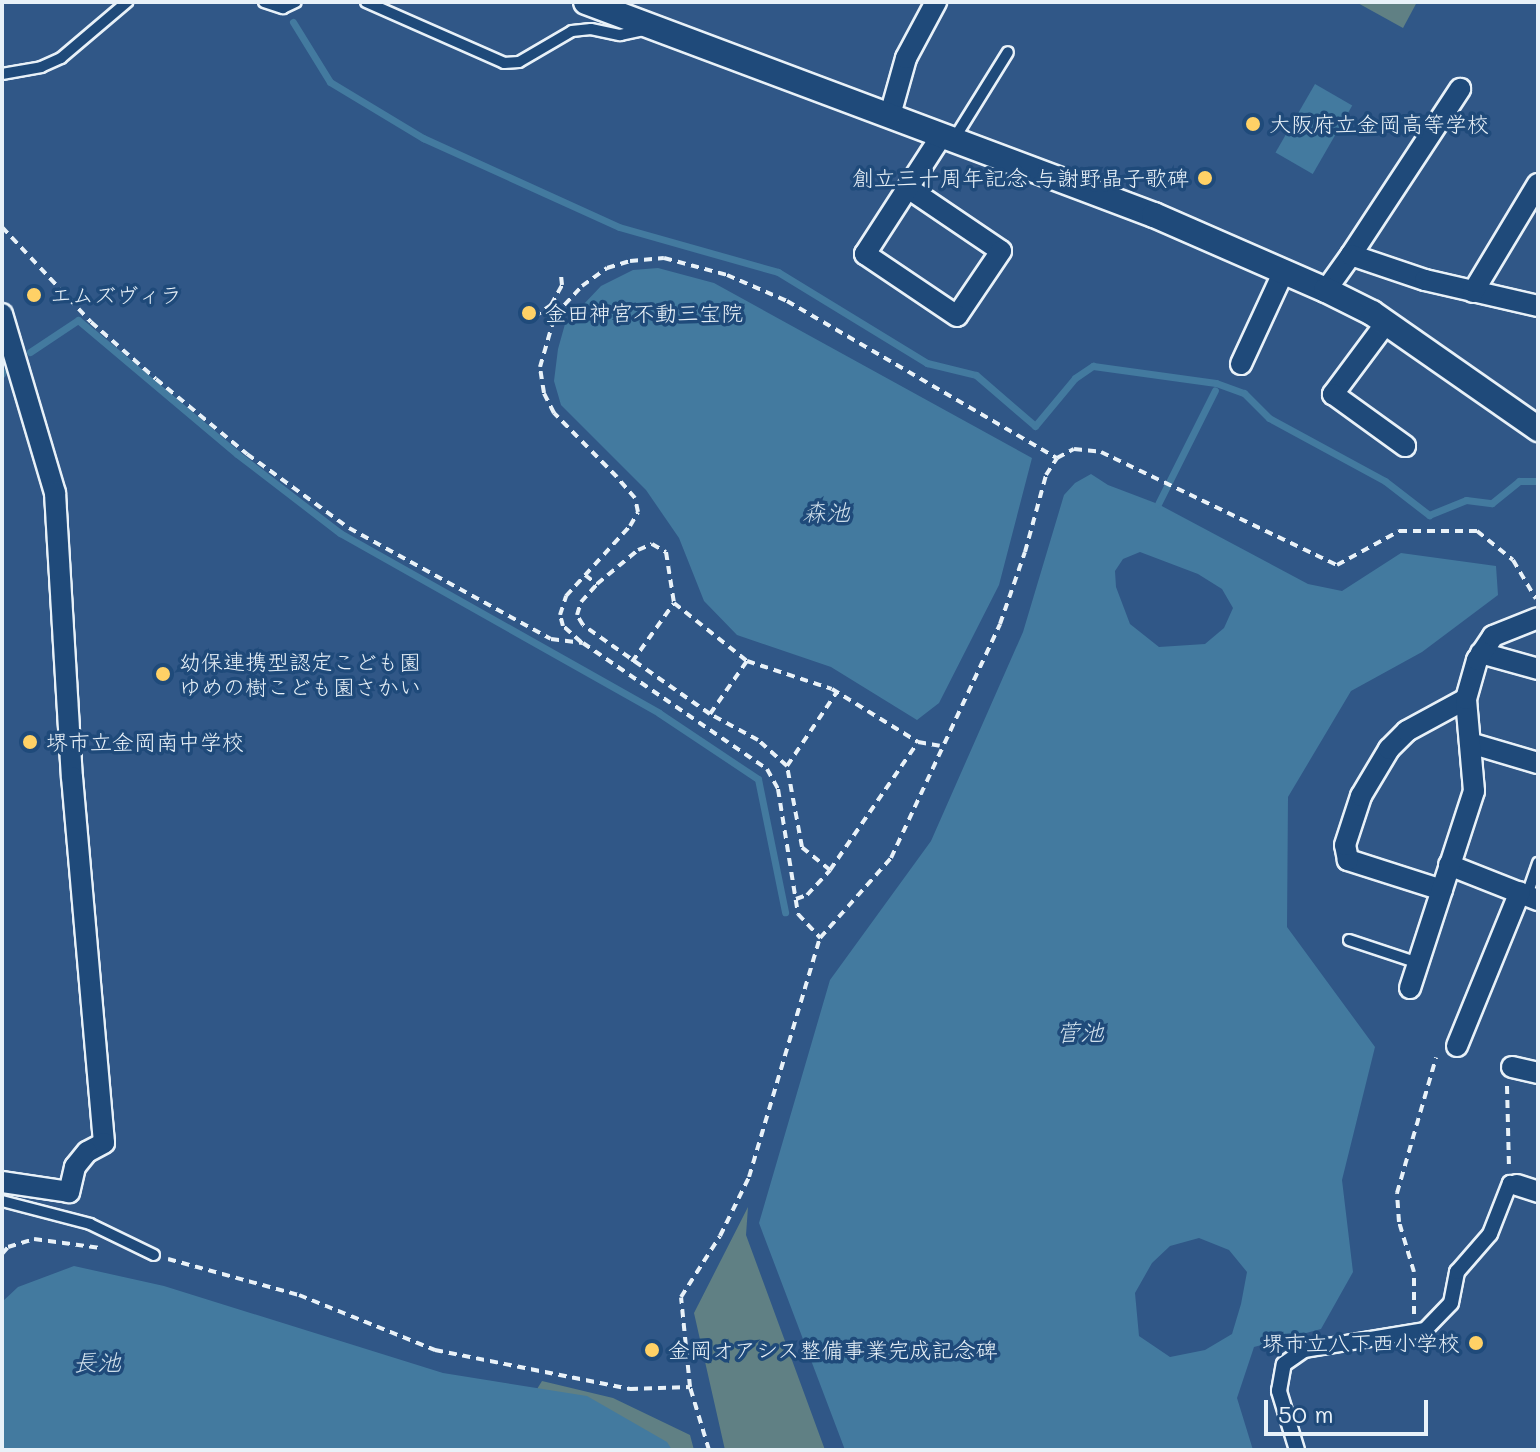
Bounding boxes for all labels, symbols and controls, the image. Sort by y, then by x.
place label: 大阪府立金岡高等学校 [1269,111,1489,137]
marker: 大阪府立金岡高等学校 [1244,115,1262,133]
place label: 創立三十周年記念 与謝野晶子歌碑 [852,165,1189,191]
marker: 創立三十周年記念 与謝野晶子歌碑 [1196,169,1214,187]
place label: エムズヴィラ [50,282,182,308]
marker: エムズヴィラ [25,286,43,304]
place label: 金田神宮不動三宝院 [545,300,743,326]
marker: 金田神宮不動三宝院 [520,304,538,322]
water label: 森池 [802,498,850,526]
place label: 幼保連携型認定こども園 ゆめの樹こども園さかい [179,648,421,700]
marker: 幼保連携型認定こども園 ゆめの樹こども園さかい [154,665,172,683]
place label: 堺市立金岡南中学校 [46,729,244,755]
marker: 堺市立金岡南中学校 [21,733,39,751]
water label: 菅池 [1056,1018,1104,1046]
place label: 堺市立八下西小学校 [1262,1330,1460,1356]
marker: 堺市立八下西小学校 [1467,1334,1485,1352]
place label: 金岡オアシス整備事業完成記念碑 [668,1337,998,1363]
marker: 金岡オアシス整備事業完成記念碑 [643,1341,661,1359]
water label: 長池 [73,1348,121,1376]
scale bar [1268,1384,1432,1434]
text: 50 m [1278,1398,1334,1429]

